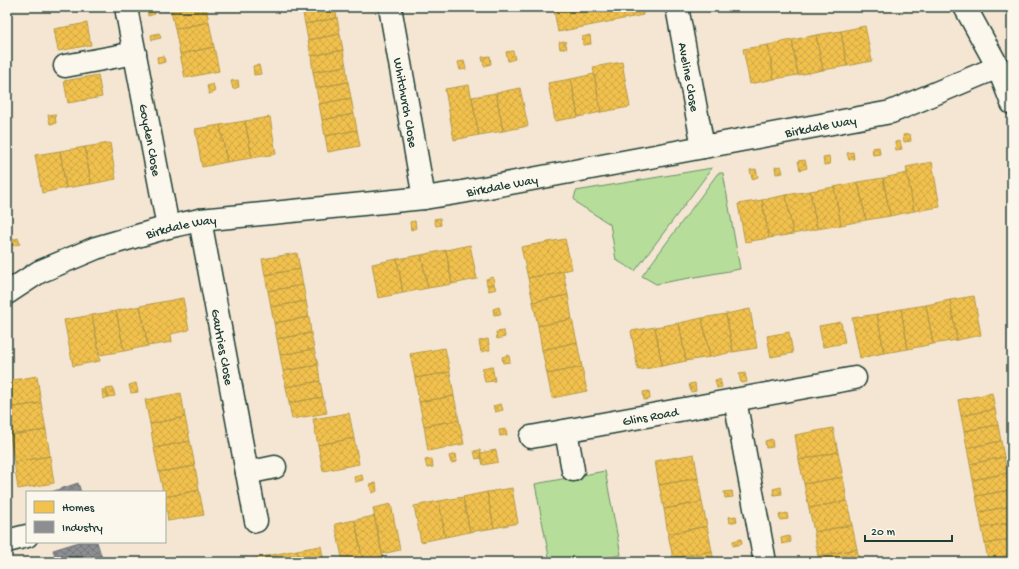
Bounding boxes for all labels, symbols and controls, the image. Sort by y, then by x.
street label: Aveline Close [674,41,701,113]
street label: Whitchurch Close [389,57,420,149]
street label: Goyden Close [135,103,163,178]
street label: Birkdale Way [783,114,858,142]
street label: Birkdale Way [465,173,540,201]
street label: Birkdale Way [143,213,218,243]
street label: Gautries Close [207,308,236,387]
street label: Glins Road [621,405,681,430]
legend [26,491,166,543]
text: Homes [62,502,95,516]
scale bar [865,517,952,543]
text: Industry [62,522,103,536]
text: 20 m [871,526,896,540]

